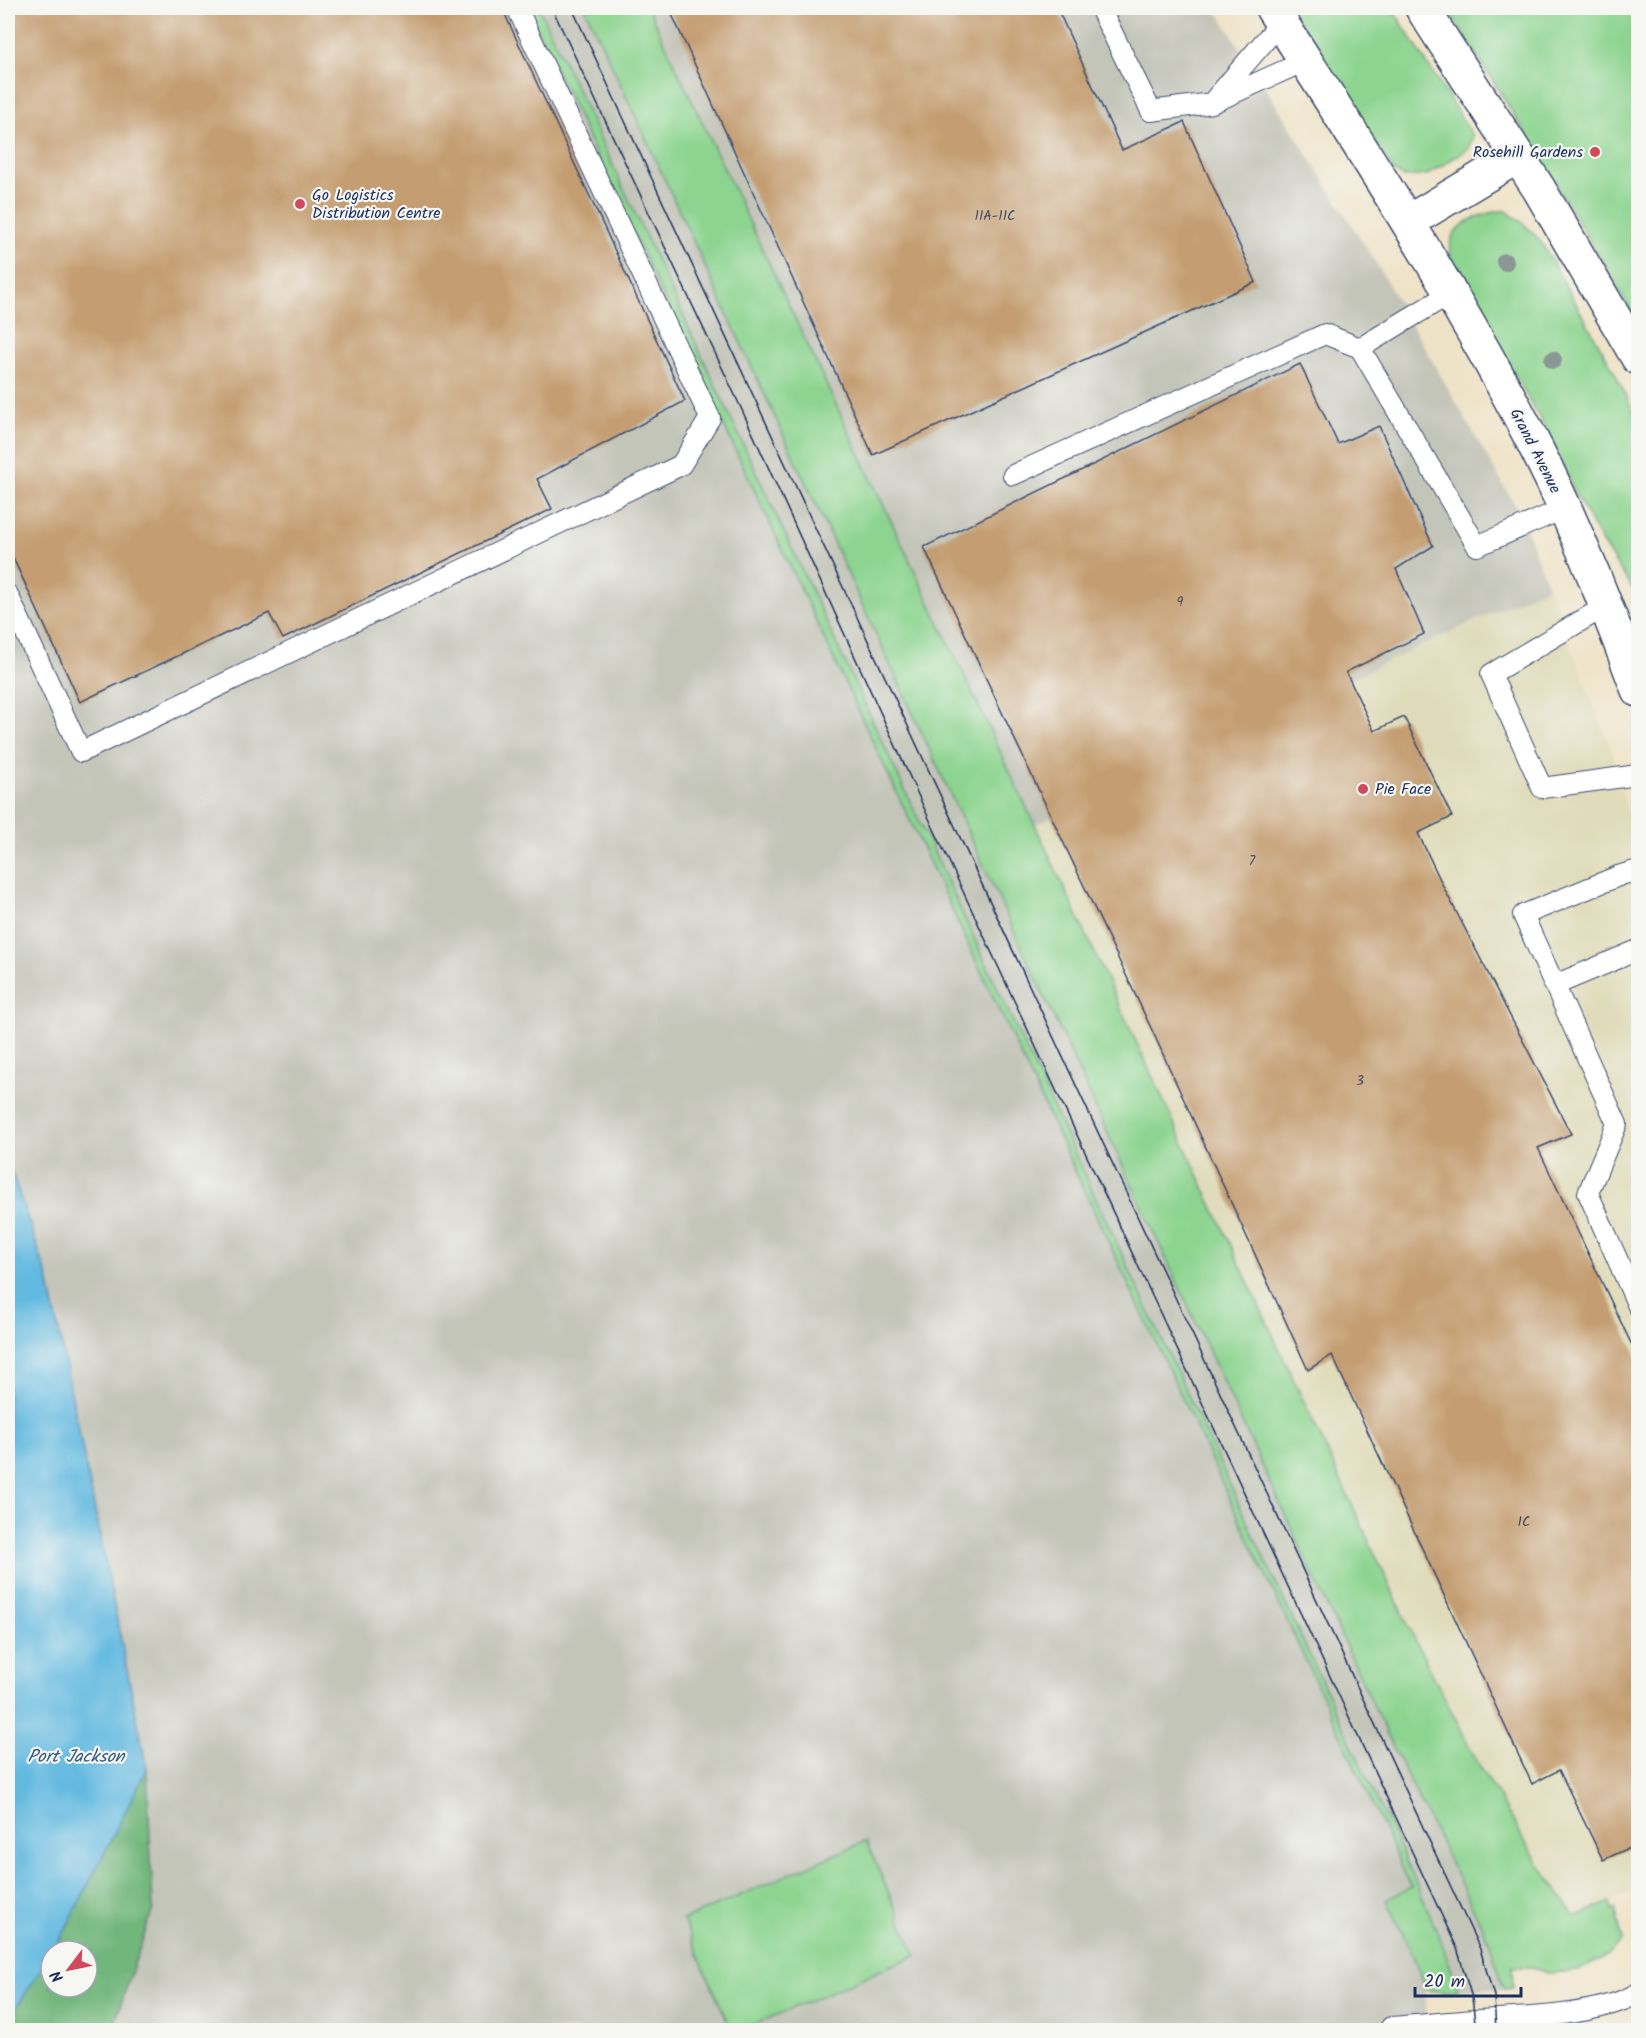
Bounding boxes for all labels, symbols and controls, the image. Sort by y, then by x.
place label: Rosehill Gardens [1473,140,1583,165]
marker: Rosehill Gardens [1588,145,1602,159]
place label: Go Logistics Distribution Centre [312,183,441,226]
marker: Go Logistics Distribution Centre [293,197,307,211]
house number: 11A-11C [975,205,1015,227]
street label: Grand Avenue [1503,404,1567,498]
house number: 9 [1177,591,1184,613]
place label: Pie Face [1375,777,1431,802]
marker: Pie Face [1356,782,1370,796]
house number: 7 [1249,850,1256,872]
house number: 3 [1356,1070,1364,1092]
house number: 1C [1518,1511,1530,1533]
water label: Port Jackson [28,1743,126,1772]
north arrow [39,1939,99,1999]
scale bar [1415,1960,1522,1998]
text: N [44,1965,71,1987]
text: 20 m [1424,1968,1465,1997]

